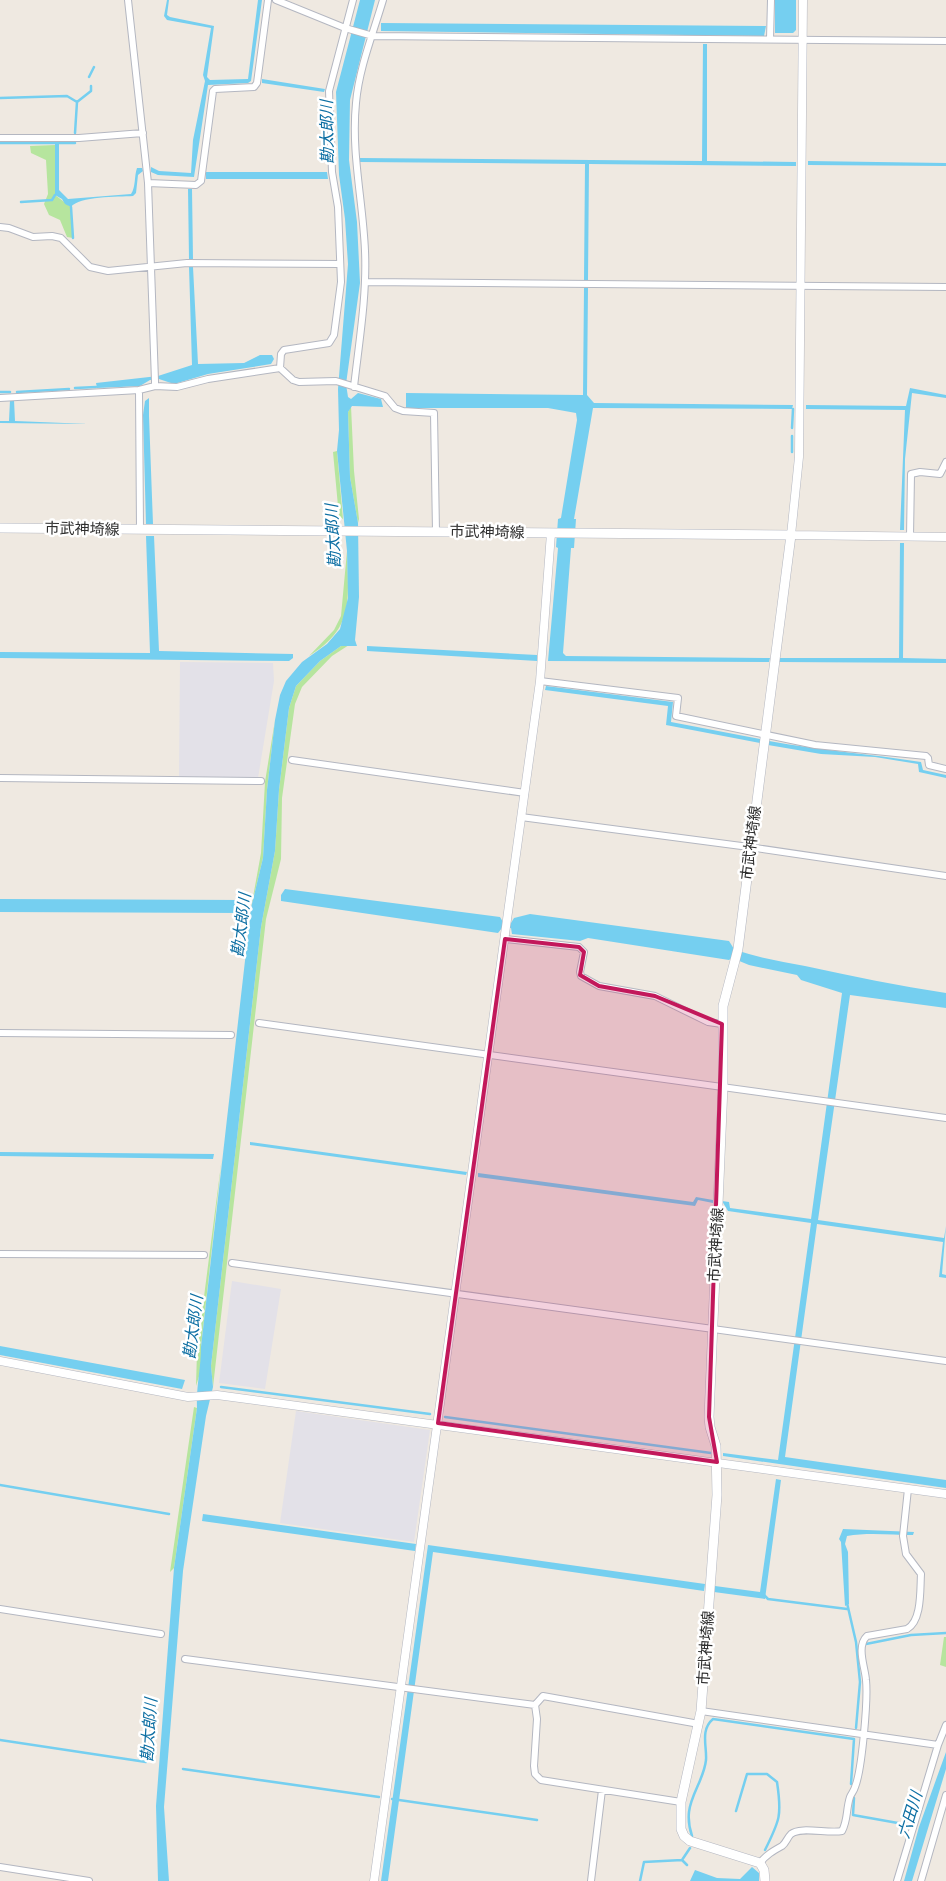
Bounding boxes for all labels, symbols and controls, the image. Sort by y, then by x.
water label: 勘太郎川 [317,98,337,164]
water label: 勘太郎川 [322,502,344,568]
street label: 市武神埼線 [44,519,120,539]
street label: 市武神埼線 [449,522,525,542]
street label: 市武神埼線 [737,805,765,881]
water label: 勘太郎川 [228,890,255,958]
street label: 市武神埼線 [705,1207,727,1283]
water label: 勘太郎川 [180,1292,207,1360]
street label: 市武神埼線 [694,1610,718,1686]
water label: 勘太郎川 [137,1695,161,1763]
water label: 六田川 [894,1787,927,1841]

